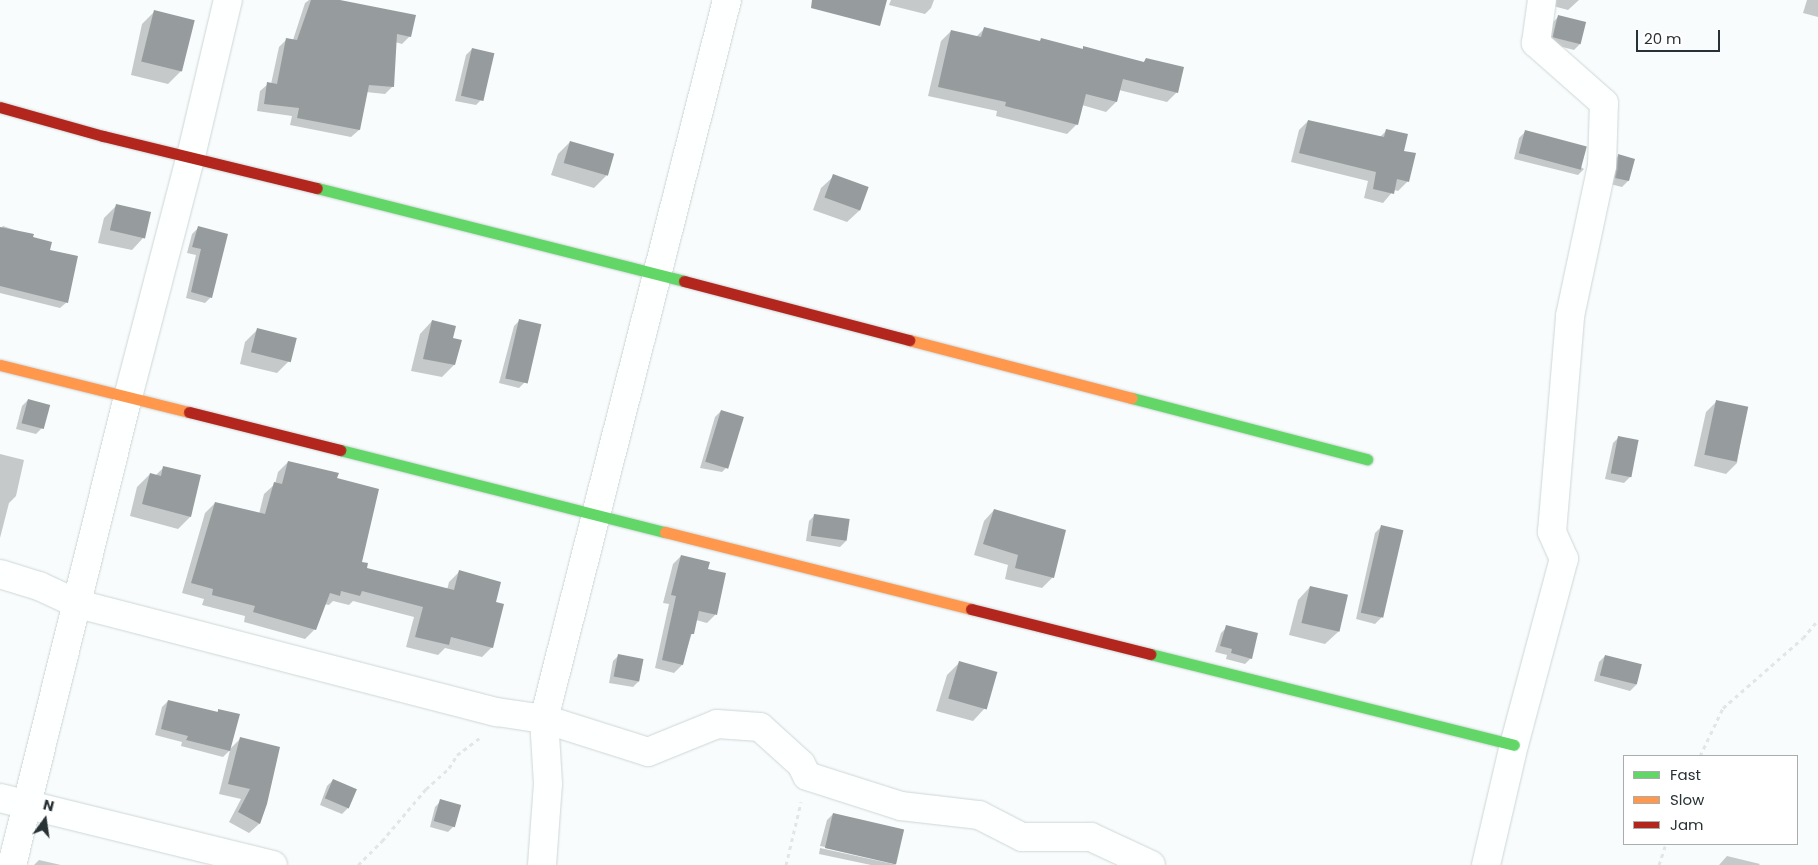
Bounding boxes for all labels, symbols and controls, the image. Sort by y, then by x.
scale bar [1638,20,1722,52]
text: 20 m [1644,28,1682,49]
legend [1623,755,1798,845]
text: Fast [1670,764,1701,785]
text: Slow [1670,789,1704,810]
text: N [41,794,56,816]
north arrow [20,795,70,845]
text: Jam [1670,814,1704,835]

